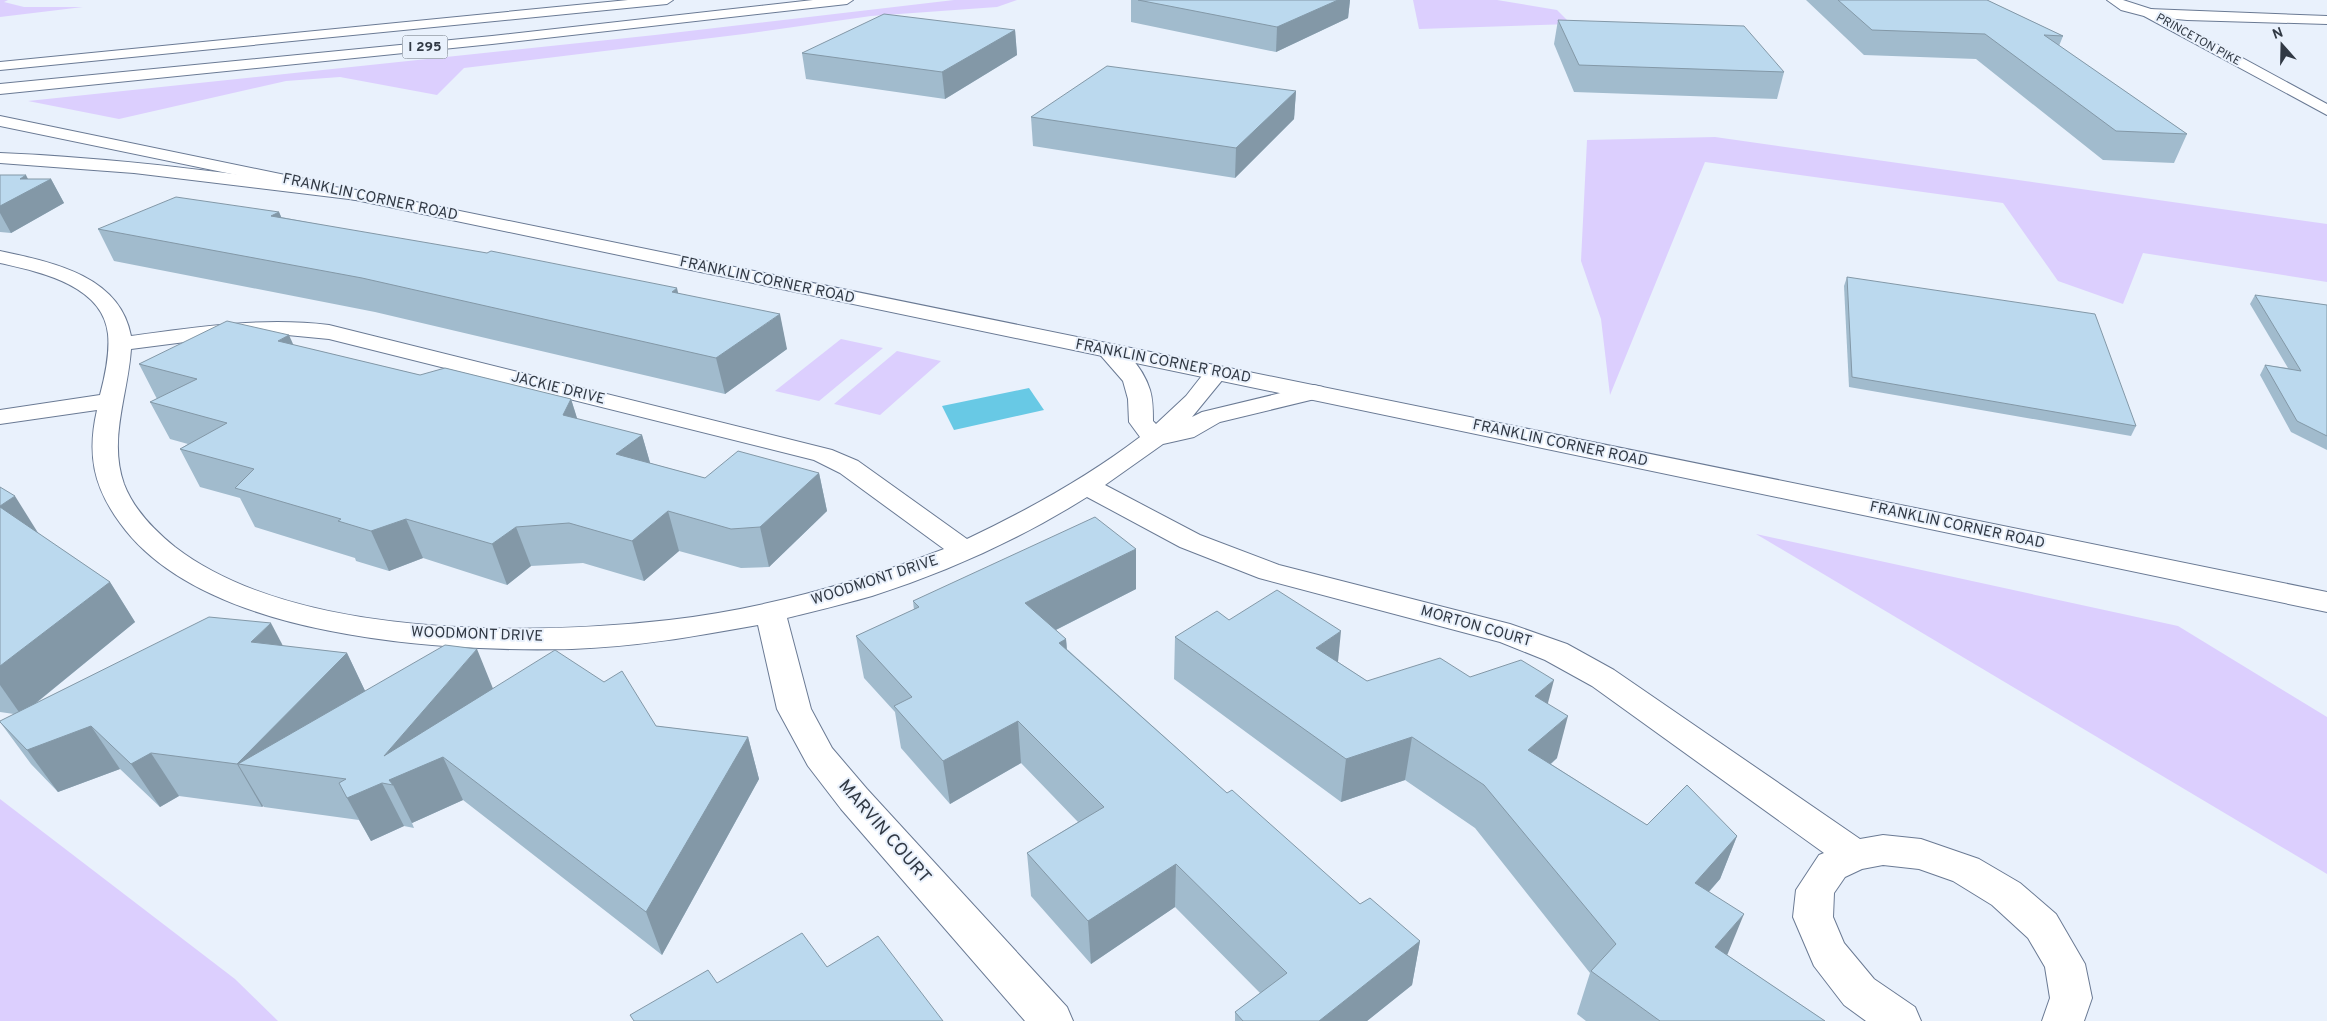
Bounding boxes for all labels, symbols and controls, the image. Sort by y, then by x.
street label: PRINCETON PIKE [2153,10,2243,70]
north arrow [2257,20,2307,70]
text: N [2270,24,2286,44]
road number: I 295 [402,36,448,58]
street label: FRANKLIN CORNER ROAD [281,170,459,226]
street label: FRANKLIN CORNER ROAD [678,253,856,309]
street label: FRANKLIN CORNER ROAD [1073,336,1253,388]
street label: JACKIE DRIVE [509,368,607,410]
street label: FRANKLIN CORNER ROAD [1471,416,1649,472]
street label: FRANKLIN CORNER ROAD [1868,498,2046,554]
street label: WOODMONT DRIVE [809,551,941,611]
street label: MORTON COURT [1418,602,1534,652]
street label: WOODMONT DRIVE [410,623,544,647]
street label: MARVIN COURT [833,775,935,889]

